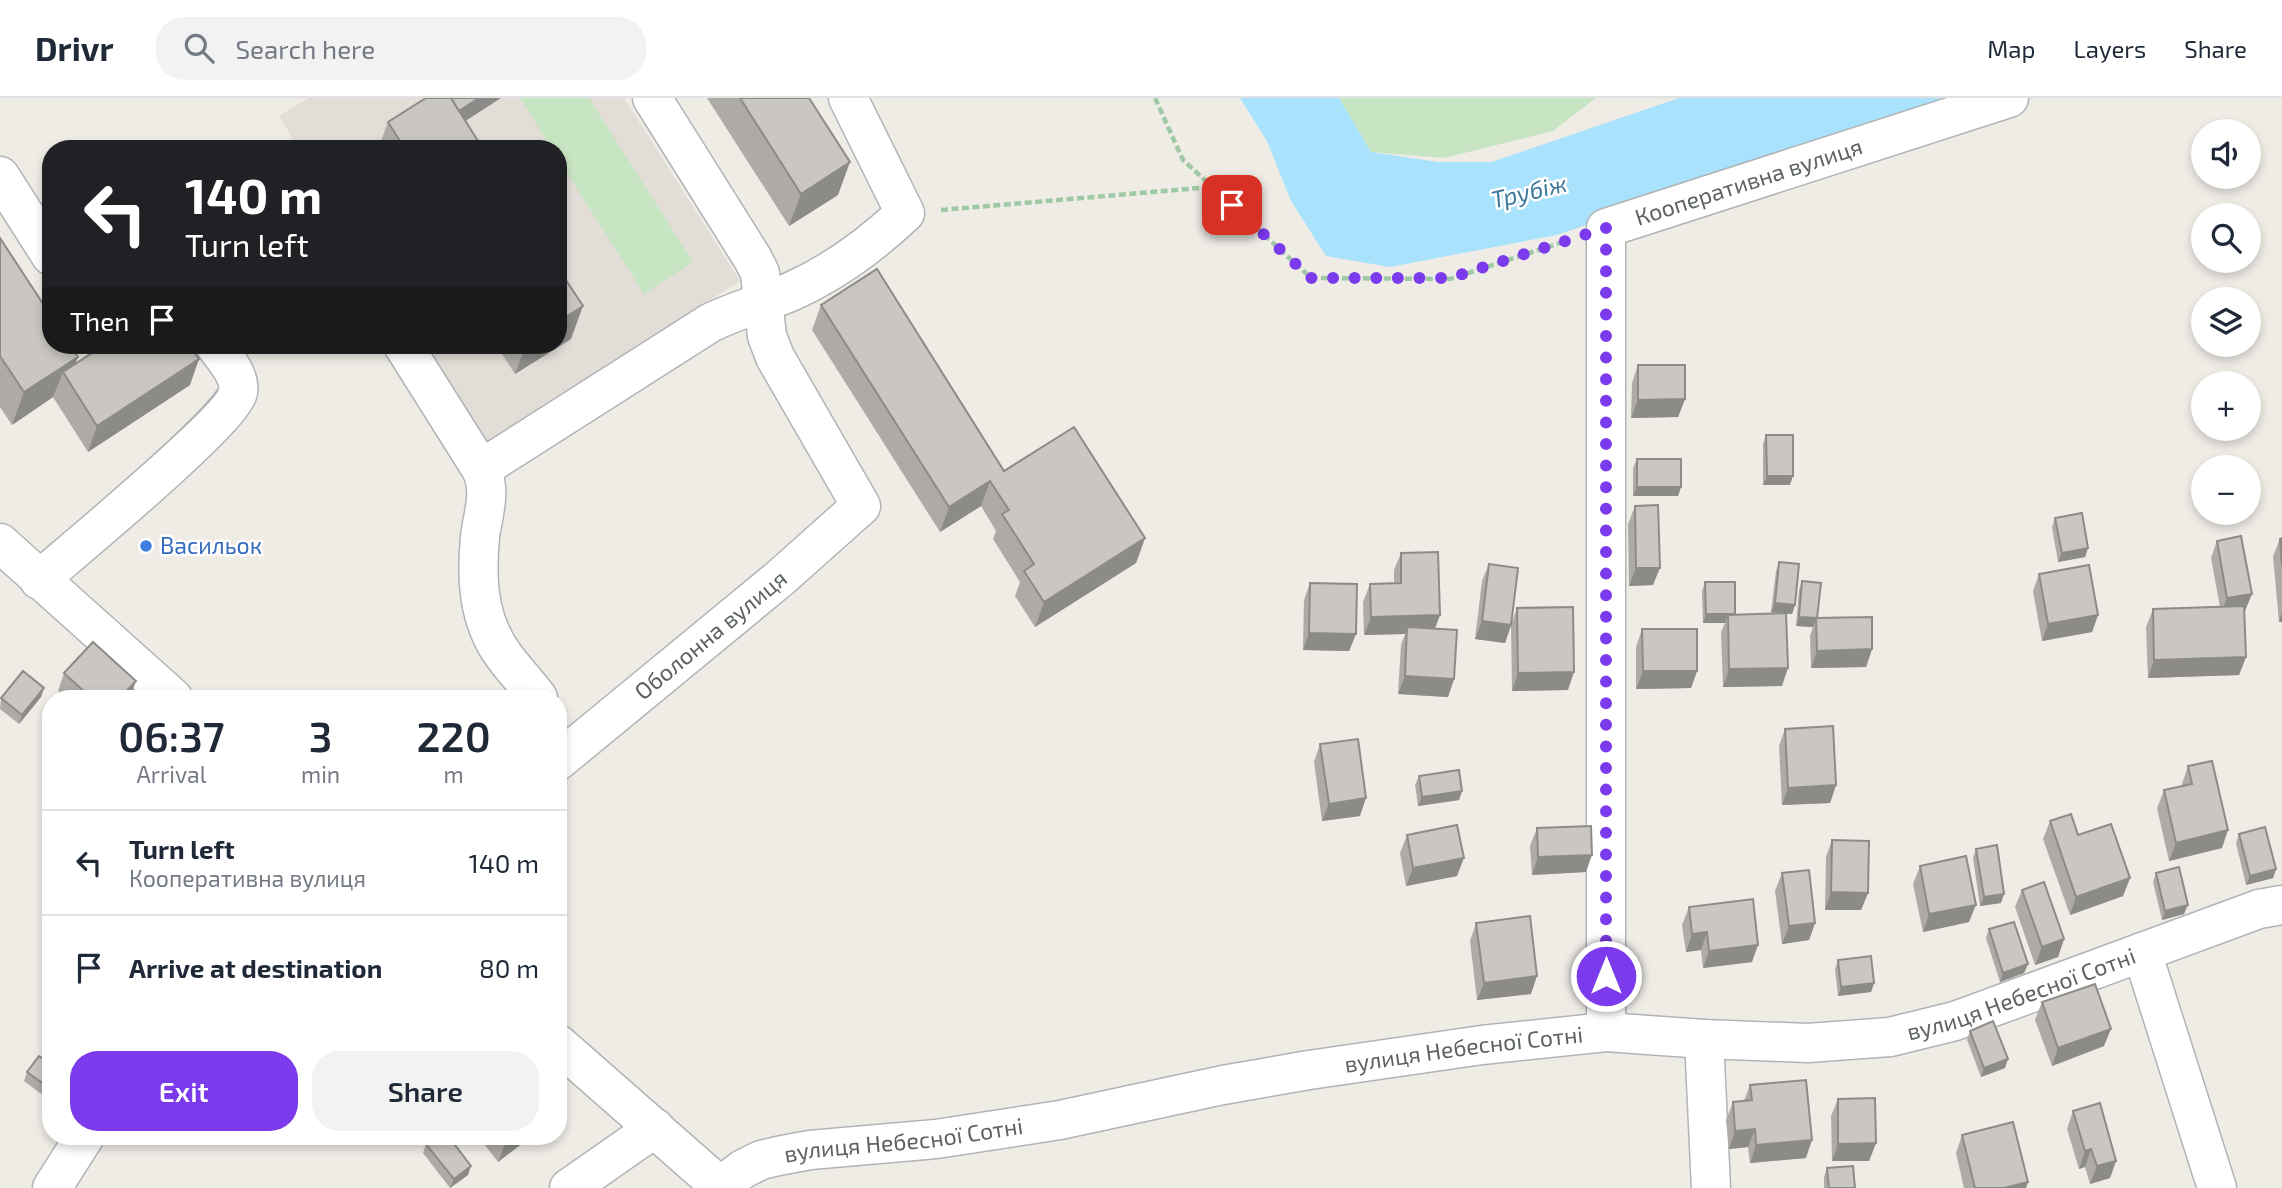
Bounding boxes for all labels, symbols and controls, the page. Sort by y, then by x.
search box [156,17,646,80]
text: Drivr [35,28,114,68]
icon: search [180,29,218,67]
text: Search here [236,33,375,64]
text: Map [1987,34,2035,63]
text: Layers [2073,34,2146,63]
text: Share [2184,34,2247,63]
map controls [2191,119,2261,525]
button: sound [2191,119,2261,189]
street label: Кооперативна вулиця [1631,131,1866,231]
text: 140 m [185,165,322,224]
icon: left [70,168,161,259]
water label: Трубіж [1488,168,1569,213]
pin [1202,175,1262,235]
icon: arrive [1213,186,1251,224]
button: search [2191,203,2261,273]
text: Turn left [185,225,309,263]
button: layers [2191,287,2261,357]
icon: arrive [143,301,181,339]
text: Then [70,305,129,336]
button: + [2191,371,2261,441]
button: − [2191,455,2261,525]
place label: Васильок [160,531,262,559]
marker: Васильок [138,538,154,554]
street label: Оболонна вулиця [628,563,792,705]
text: 06:37 [118,710,225,760]
text: 3 [309,710,332,760]
text: 220 [417,710,491,760]
text: Arrival [136,760,206,788]
text: min [301,760,340,788]
text: m [444,760,464,788]
text: Turn left [129,833,235,864]
icon: left [70,844,108,882]
text: 140 m [468,847,539,878]
text: Кооперативна вулиця [129,864,366,892]
position arrow [1569,939,1643,1013]
street label: вулиця Небесної Сотні [1904,941,2139,1045]
icon: arrive [70,949,108,987]
text: Arrive at destination [129,952,382,983]
text: 80 m [479,952,539,983]
street label: вулиця Небесної Сотні [1342,1019,1584,1078]
button: Exit [70,1051,298,1131]
button: Share [312,1051,539,1131]
street label: вулиця Небесної Сотні [782,1111,1025,1168]

